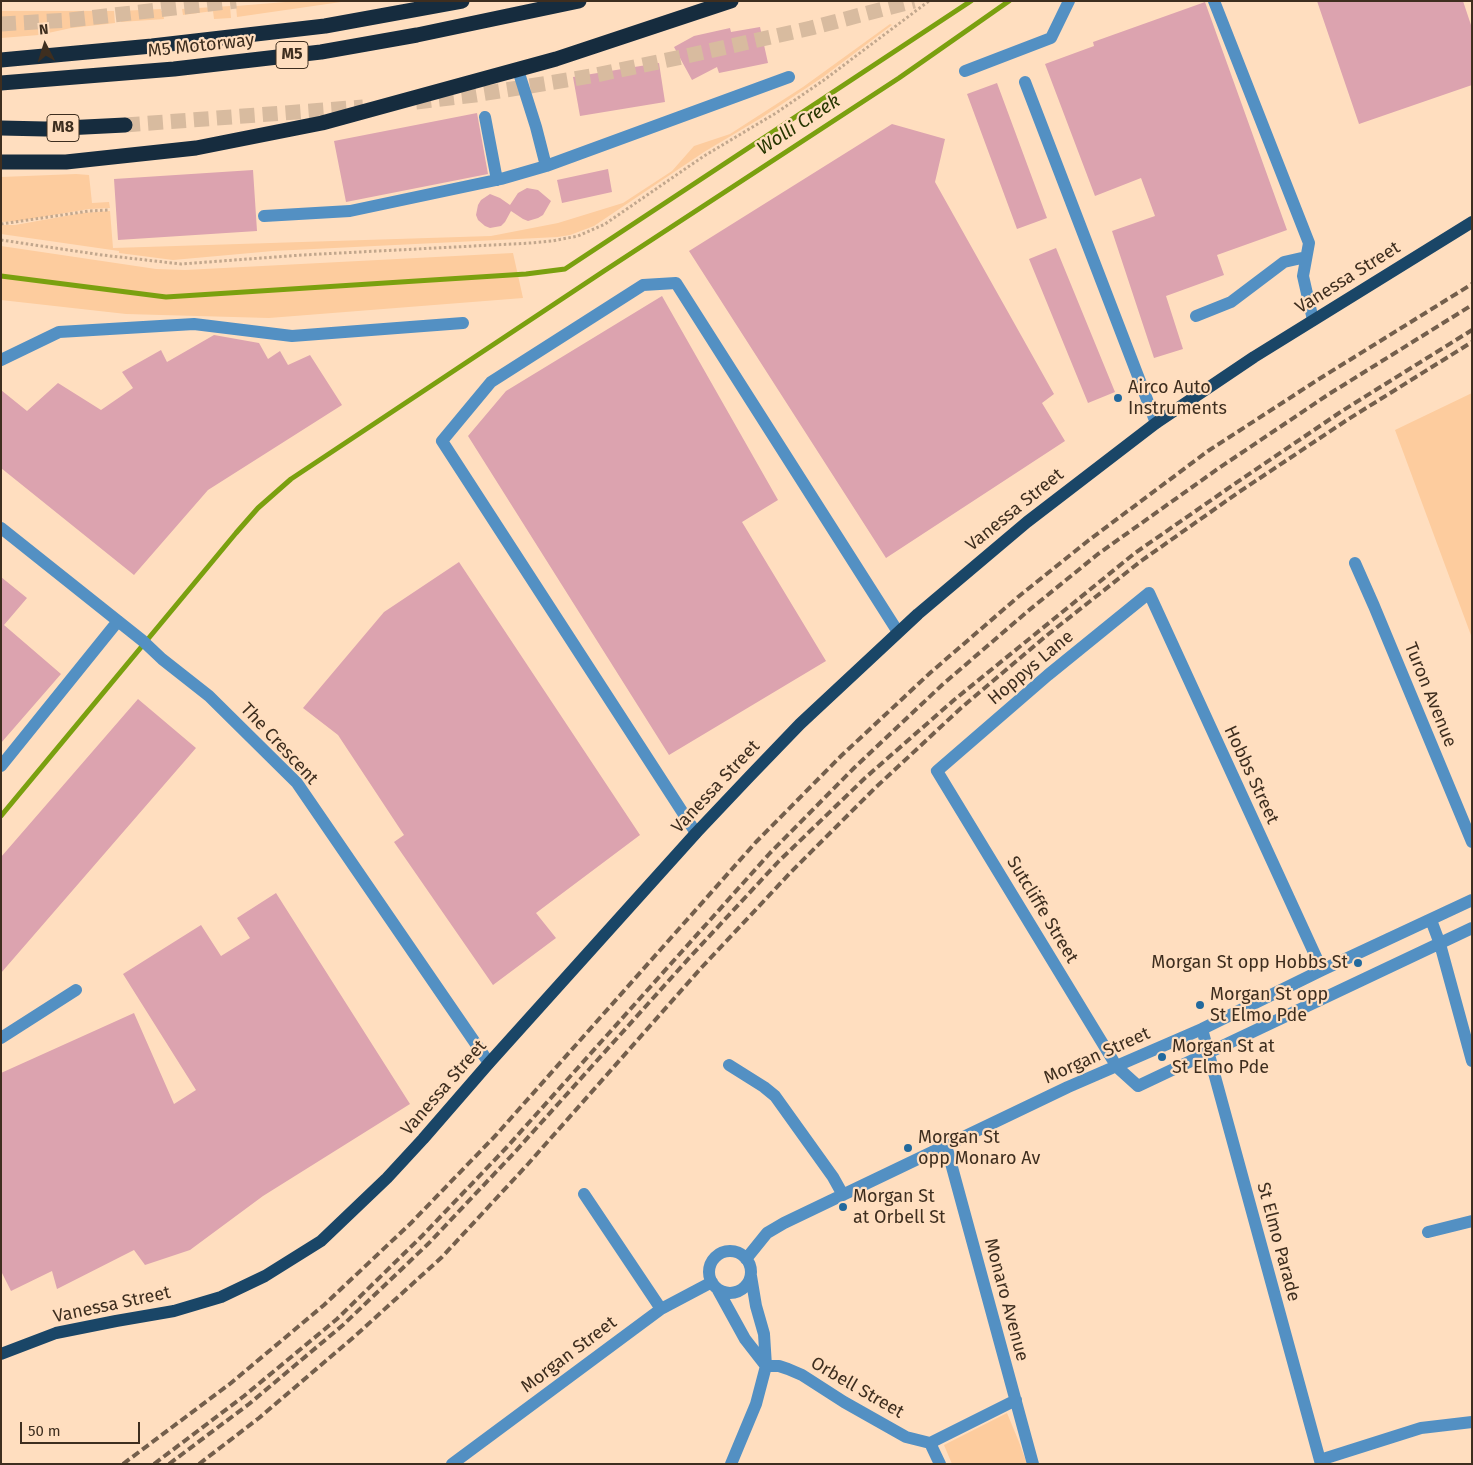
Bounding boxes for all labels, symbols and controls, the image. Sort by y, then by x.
north arrow [20,20,70,70]
text: N [38,21,49,38]
street label: M5 Motorway [147,30,255,62]
road number: M5 [276,42,308,68]
water label: Wolli Creek [753,90,845,160]
road number: M8 [47,115,79,142]
street label: Vanessa Street [1292,237,1404,319]
place label: Airco Auto Instruments [1128,377,1227,419]
marker: Airco Auto Instruments [1112,392,1124,404]
street label: Vanessa Street [962,464,1068,556]
street label: Hoppys Lane [984,626,1078,710]
street label: Turon Avenue [1399,639,1461,751]
street label: The Crescent [236,699,322,789]
street label: Hobbs Street [1219,722,1283,828]
street label: Vanessa Street [667,736,765,838]
street label: Sutcliffe Street [1002,853,1082,967]
place label: Morgan St opp Hobbs St [1151,952,1348,974]
marker: Morgan St opp Hobbs St [1352,957,1364,969]
place label: Morgan St opp St Elmo Pde [1210,984,1328,1026]
marker: Morgan St opp St Elmo Pde [1194,999,1206,1011]
street label: Morgan Street [1040,1023,1154,1089]
street label: Vanessa Street [397,1036,491,1140]
place label: Morgan St at St Elmo Pde [1172,1036,1275,1078]
marker: Morgan St at St Elmo Pde [1156,1051,1168,1063]
place label: Morgan St opp Monaro Av [918,1127,1040,1170]
marker: Morgan St opp Monaro Av [902,1142,914,1154]
street label: St Elmo Parade [1252,1180,1304,1304]
place label: Morgan St at Orbell St [853,1186,946,1228]
marker: Morgan St at Orbell St [837,1201,849,1213]
street label: Monaro Avenue [979,1236,1033,1364]
street label: Vanessa Street [51,1282,173,1328]
street label: Morgan Street [517,1312,621,1398]
street label: Orbell Street [807,1353,907,1423]
scale bar [22,1412,142,1444]
text: 50 m [28,1422,61,1440]

